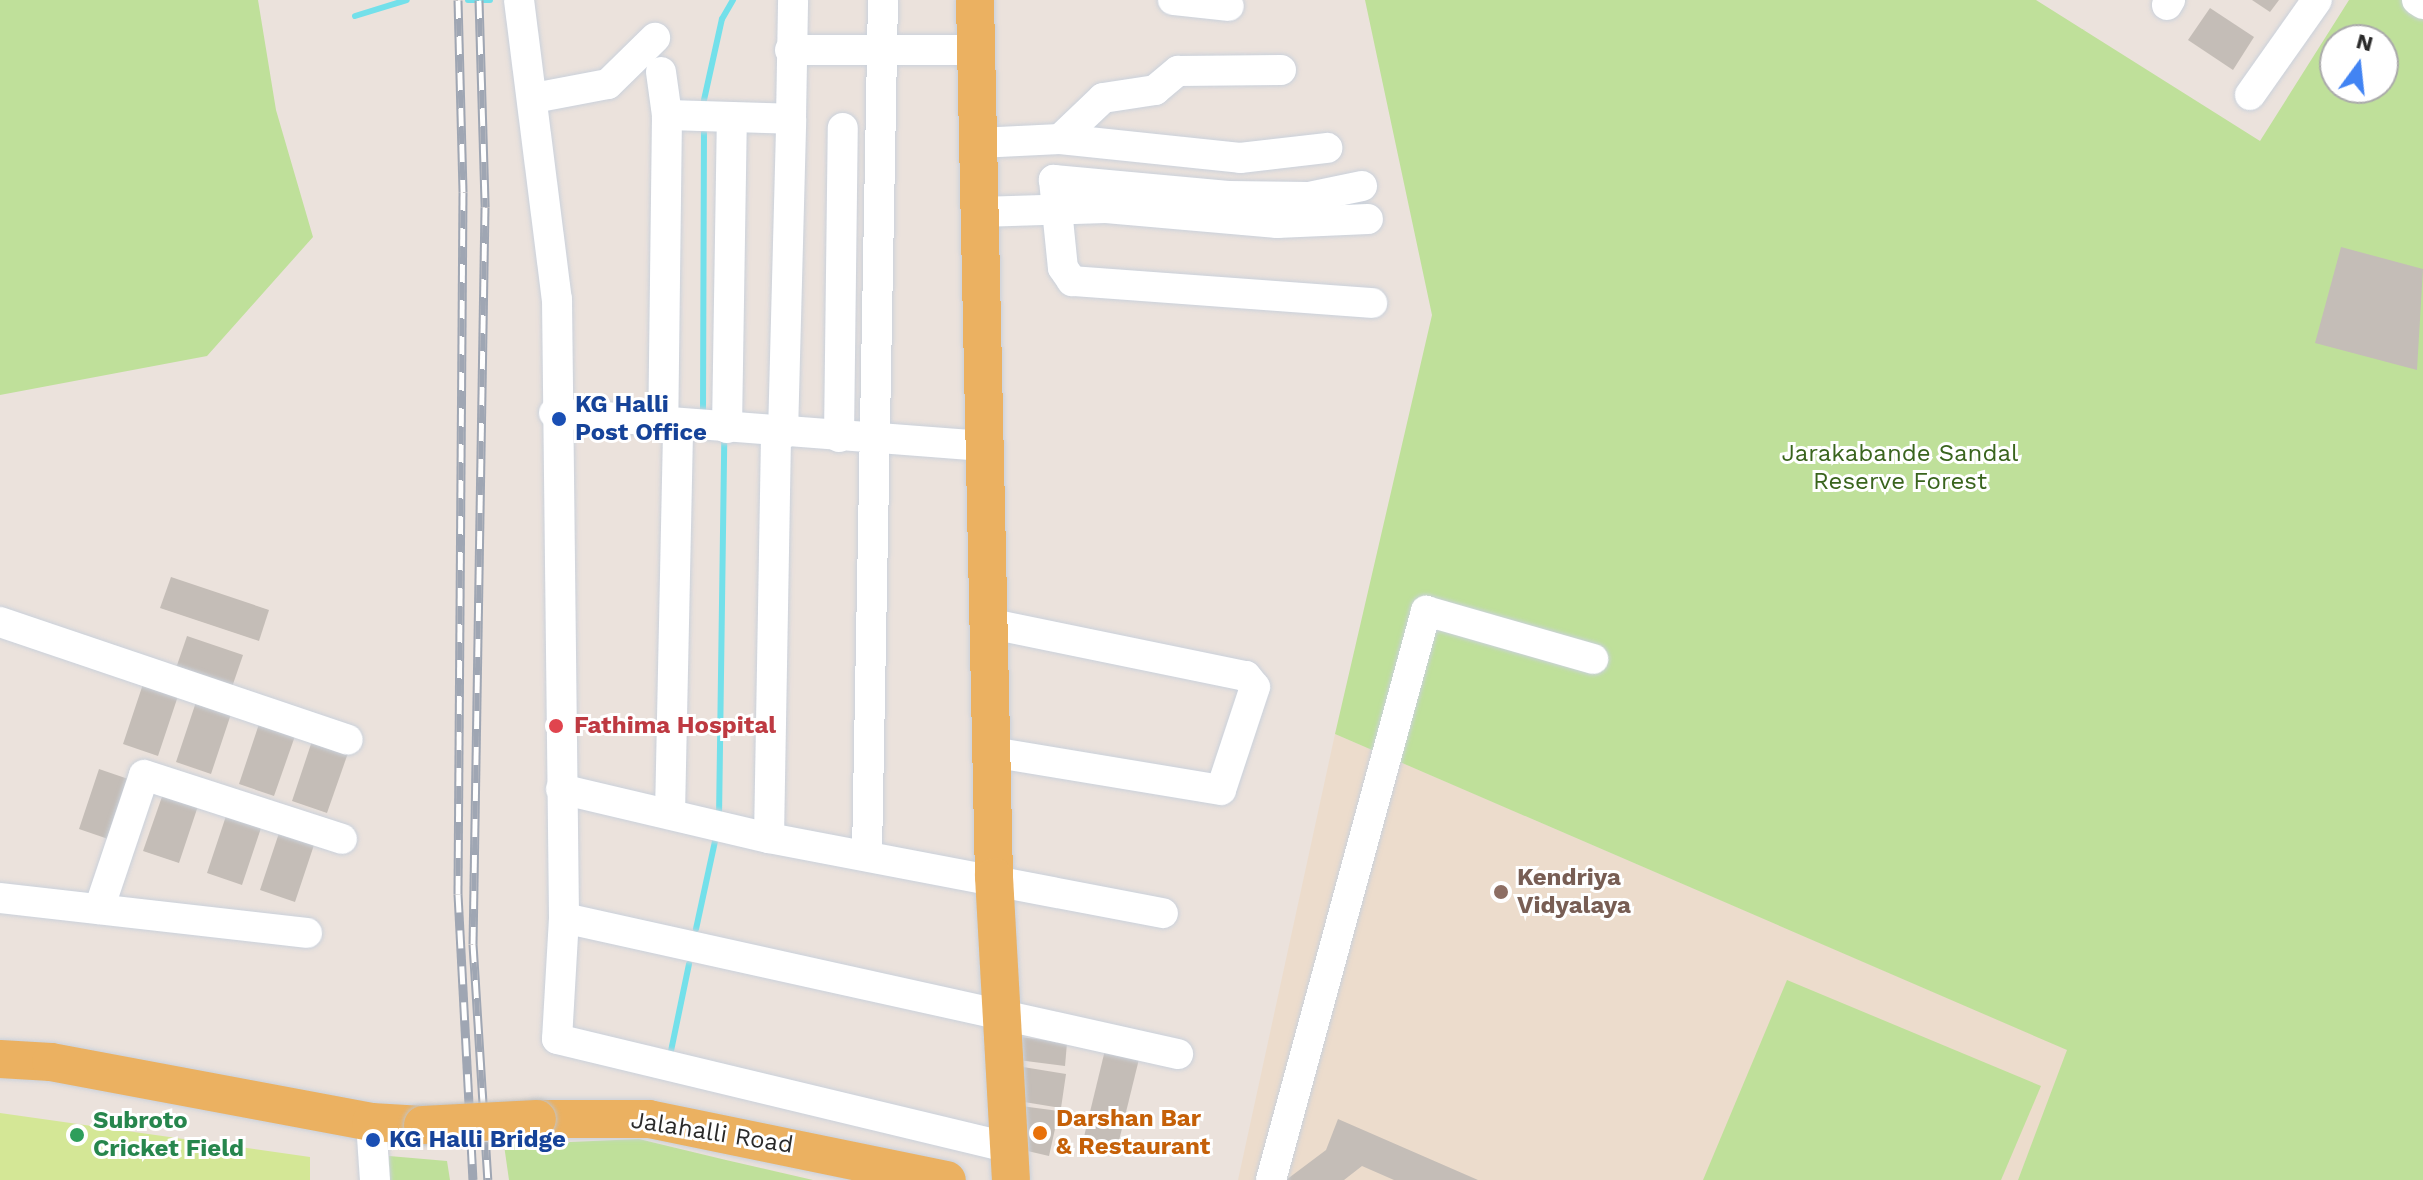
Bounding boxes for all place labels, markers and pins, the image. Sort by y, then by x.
place label: KG Halli Post Office [575,391,707,447]
marker: KG Halli Post Office [550,410,568,428]
place label: Fathima Hospital [574,712,776,740]
marker: Fathima Hospital [545,715,567,737]
place label: Kendriya Vidyalaya [1517,864,1631,920]
marker: Kendriya Vidyalaya [1492,883,1510,901]
place label: Darshan Bar & Restaurant [1056,1105,1210,1161]
place label: Subroto Cricket Field [93,1107,244,1163]
marker: Darshan Bar & Restaurant [1031,1124,1049,1142]
marker: Subroto Cricket Field [68,1126,86,1144]
place label: KG Halli Bridge [389,1126,566,1154]
marker: KG Halli Bridge [364,1131,382,1149]

